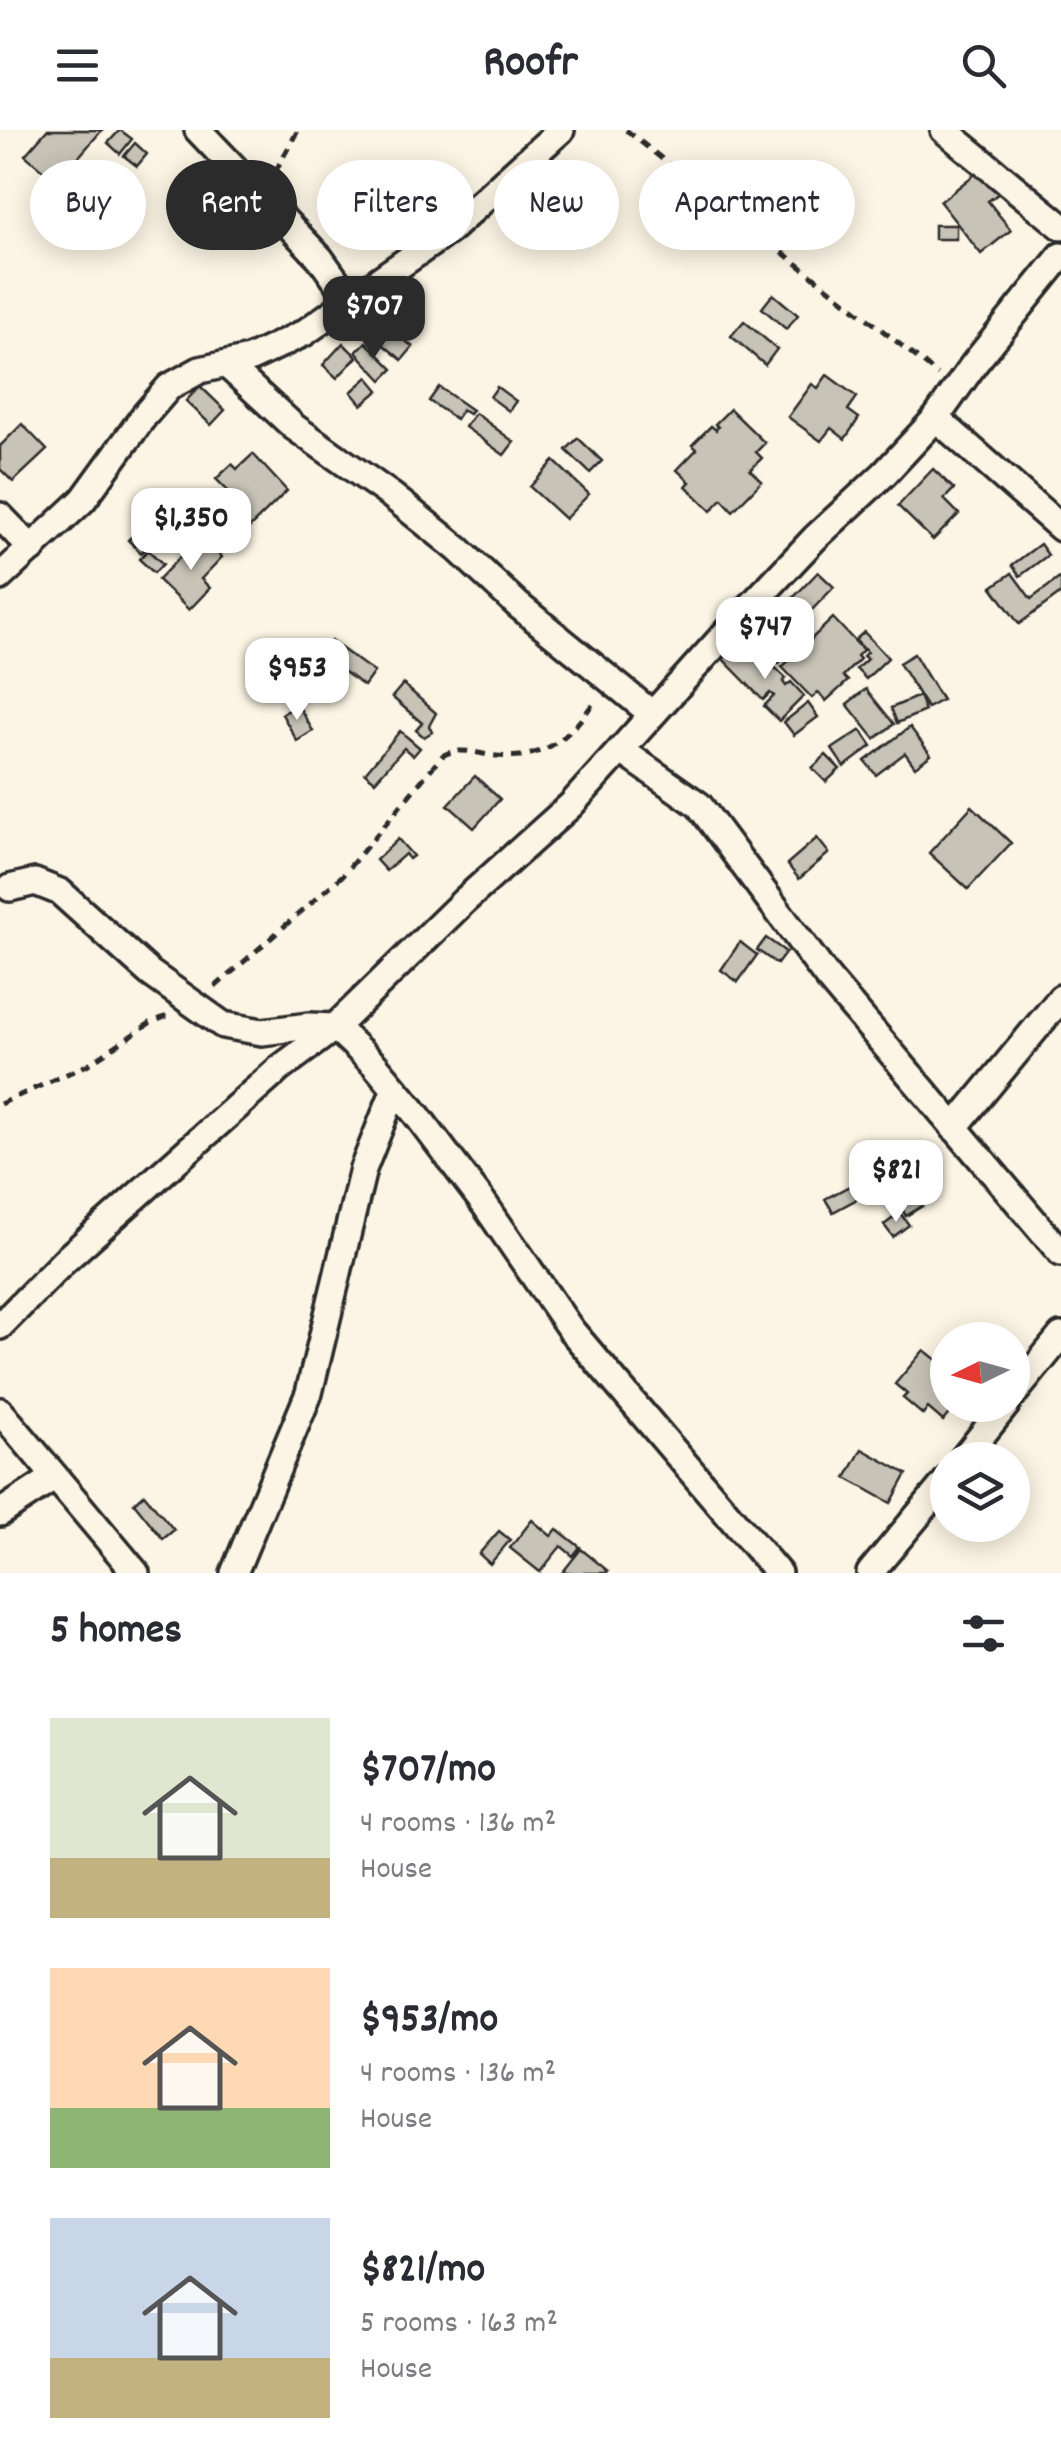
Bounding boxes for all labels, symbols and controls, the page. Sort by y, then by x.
text: Roofr [483,33,578,97]
icon: menu [50,38,105,93]
icon: search [956,38,1011,93]
chip: Buy [30,160,146,250]
chip: Rent [166,160,297,250]
chip: Filters [317,160,474,250]
chip: New [494,160,619,250]
chip: Apartment [639,160,855,250]
pin: $707 [315,276,433,361]
text: $707 [345,285,403,331]
pin: $1,350 [110,488,272,573]
text: $1,350 [153,497,229,543]
pin: $747 [706,597,824,682]
text: $747 [738,606,792,652]
pin: $953 [238,638,356,723]
text: $953 [267,647,327,693]
pin: $821 [837,1140,955,1225]
text: $821 [871,1149,921,1195]
north arrow [930,1322,1030,1422]
map controls [930,1322,1030,1542]
button: layers [930,1442,1030,1542]
text: 5 homes [50,1603,182,1663]
icon: filters [956,1606,1011,1661]
text: $707/mo [360,1742,496,1802]
icon: home [130,1758,250,1878]
text: 4 rooms · 136 m² [360,1802,556,1848]
text: House [360,1848,432,1894]
text: $953/mo [360,1992,498,2052]
icon: home [130,2008,250,2128]
text: 4 rooms · 136 m² [360,2052,556,2098]
text: House [360,2098,432,2144]
text: $821/mo [360,2242,485,2302]
icon: home [130,2258,250,2378]
text: 5 rooms · 163 m² [360,2302,558,2348]
text: House [360,2348,432,2394]

